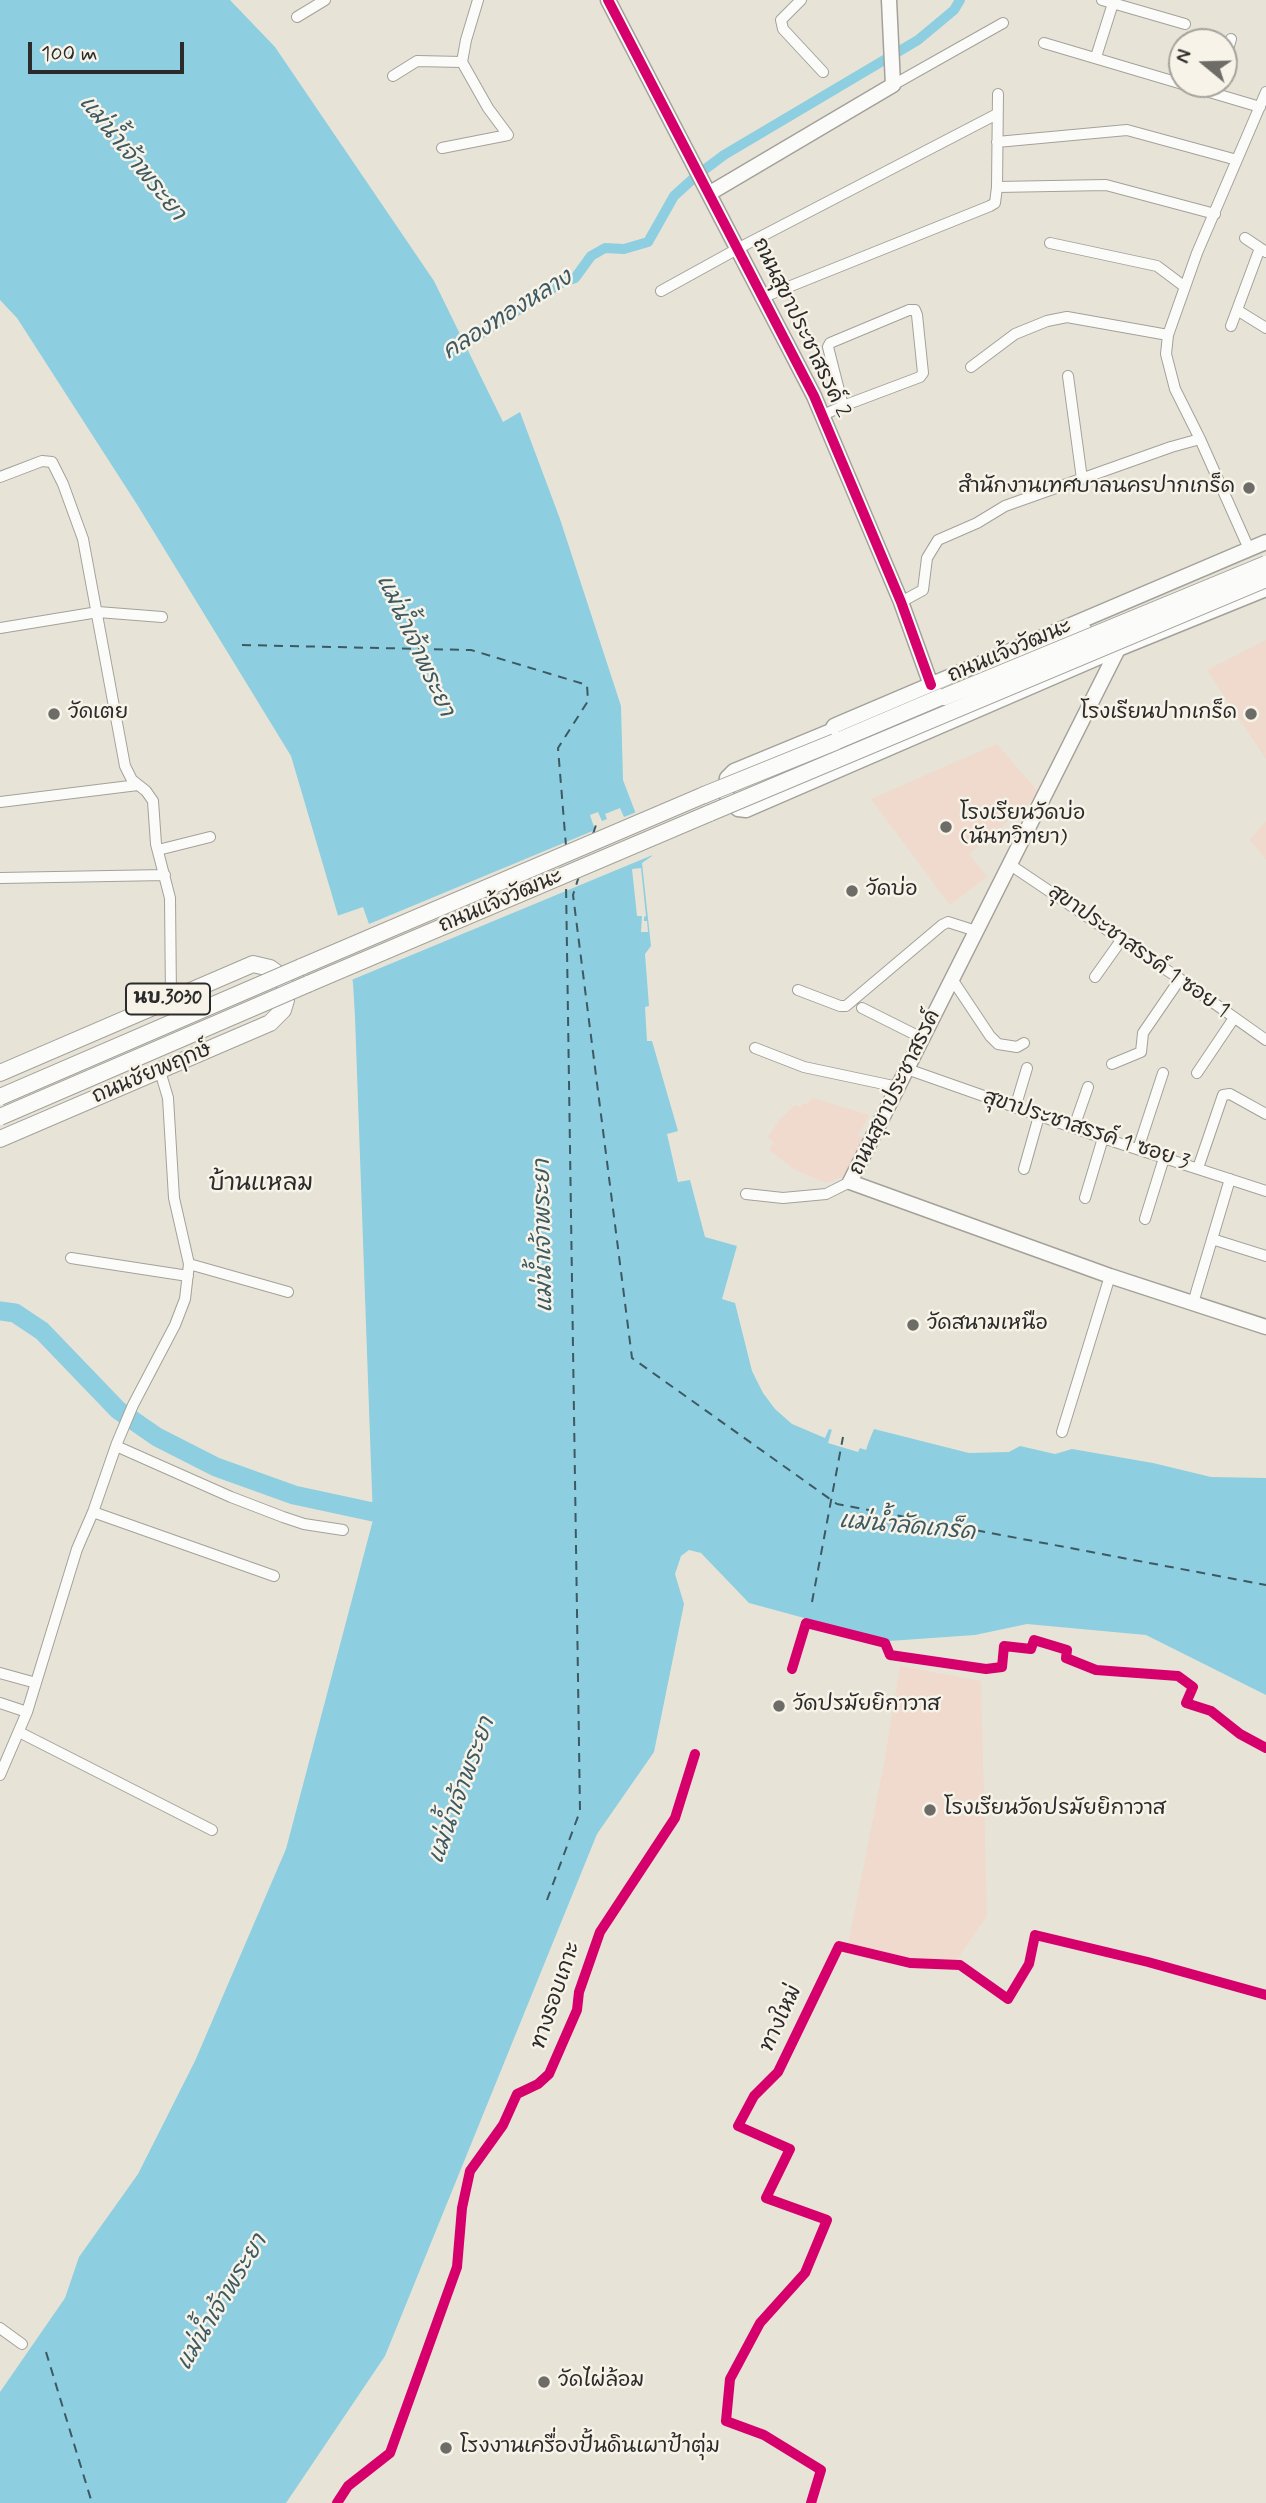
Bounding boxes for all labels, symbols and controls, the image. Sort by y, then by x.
scale bar [32,28,187,72]
north arrow [1168,28,1238,98]
text: 100 m [41,40,97,68]
text: N [1171,47,1198,67]
water label: แม่น้ำเจ้าพระยา [72,91,190,227]
street label: ถนนสุขาประชาสรรค์ 2 [746,234,854,422]
water label: คลองทองหลาง [438,265,578,367]
place label: สำนักงานเทศบาลนครปากเกร็ด [958,475,1235,501]
marker: สำนักงานเทศบาลนครปากเกร็ด [1241,480,1257,496]
water label: แม่น้ำเจ้าพระยา [369,571,459,721]
street label: ถนนแจ้งวัฒนะ [944,615,1076,689]
place label: วัดเตย [68,701,128,727]
place label: โรงเรียนปากเกร็ด [1080,701,1237,727]
marker: วัดเตย [46,706,62,722]
marker: โรงเรียนปากเกร็ด [1243,706,1259,722]
place label: โรงเรียนวัดบ่อ (นันทวิทยา) [960,802,1085,852]
marker: โรงเรียนวัดบ่อ (นันทวิทยา) [938,819,954,835]
street label: ถนนแจ้งวัฒนะ [435,865,567,939]
place label: วัดบ่อ [866,878,918,904]
street label: สุขาประชาสรรค์ 1 ซอย 1 [1043,880,1233,1024]
marker: วัดบ่อ [844,883,860,899]
road number: นบ.3030 [126,984,210,1015]
street label: ถนนสุขาประชาสรรค์ [845,1006,947,1180]
street label: ถนนชัยพฤกษ์ [89,1038,215,1110]
street label: สุขาประชาสรรค์ 1 ซอย 3 [980,1086,1192,1176]
water label: แม่น้ำเจ้าพระยา [530,1159,560,1313]
district label: บ้านแหลม [209,1171,313,1199]
place label: วัดสนามเหนือ [927,1312,1048,1338]
marker: วัดสนามเหนือ [905,1317,921,1333]
water label: แม่น้ำลัดเกร็ด [838,1508,976,1548]
place label: วัดปรมัยยิกาวาส [793,1693,940,1719]
marker: วัดปรมัยยิกาวาส [771,1698,787,1714]
water label: แม่น้ำเจ้าพระยา [424,1714,502,1868]
place label: โรงเรียนวัดปรมัยยิกาวาส [944,1797,1165,1823]
marker: โรงเรียนวัดปรมัยยิกาวาส [922,1802,938,1818]
street label: ทางรอบเกาะ [527,1939,587,2053]
street label: ทางใหม่ [756,1982,808,2056]
water label: แม่น้ำเจ้าพระยา [172,2230,274,2376]
place label: วัดไผ่ล้อม [558,2369,644,2395]
marker: วัดไผ่ล้อม [536,2374,552,2390]
place label: โรงงานเครื่องปั้นดินเผาป้าตุ่ม [460,2435,720,2461]
marker: โรงงานเครื่องปั้นดินเผาป้าตุ่ม [438,2440,454,2456]

